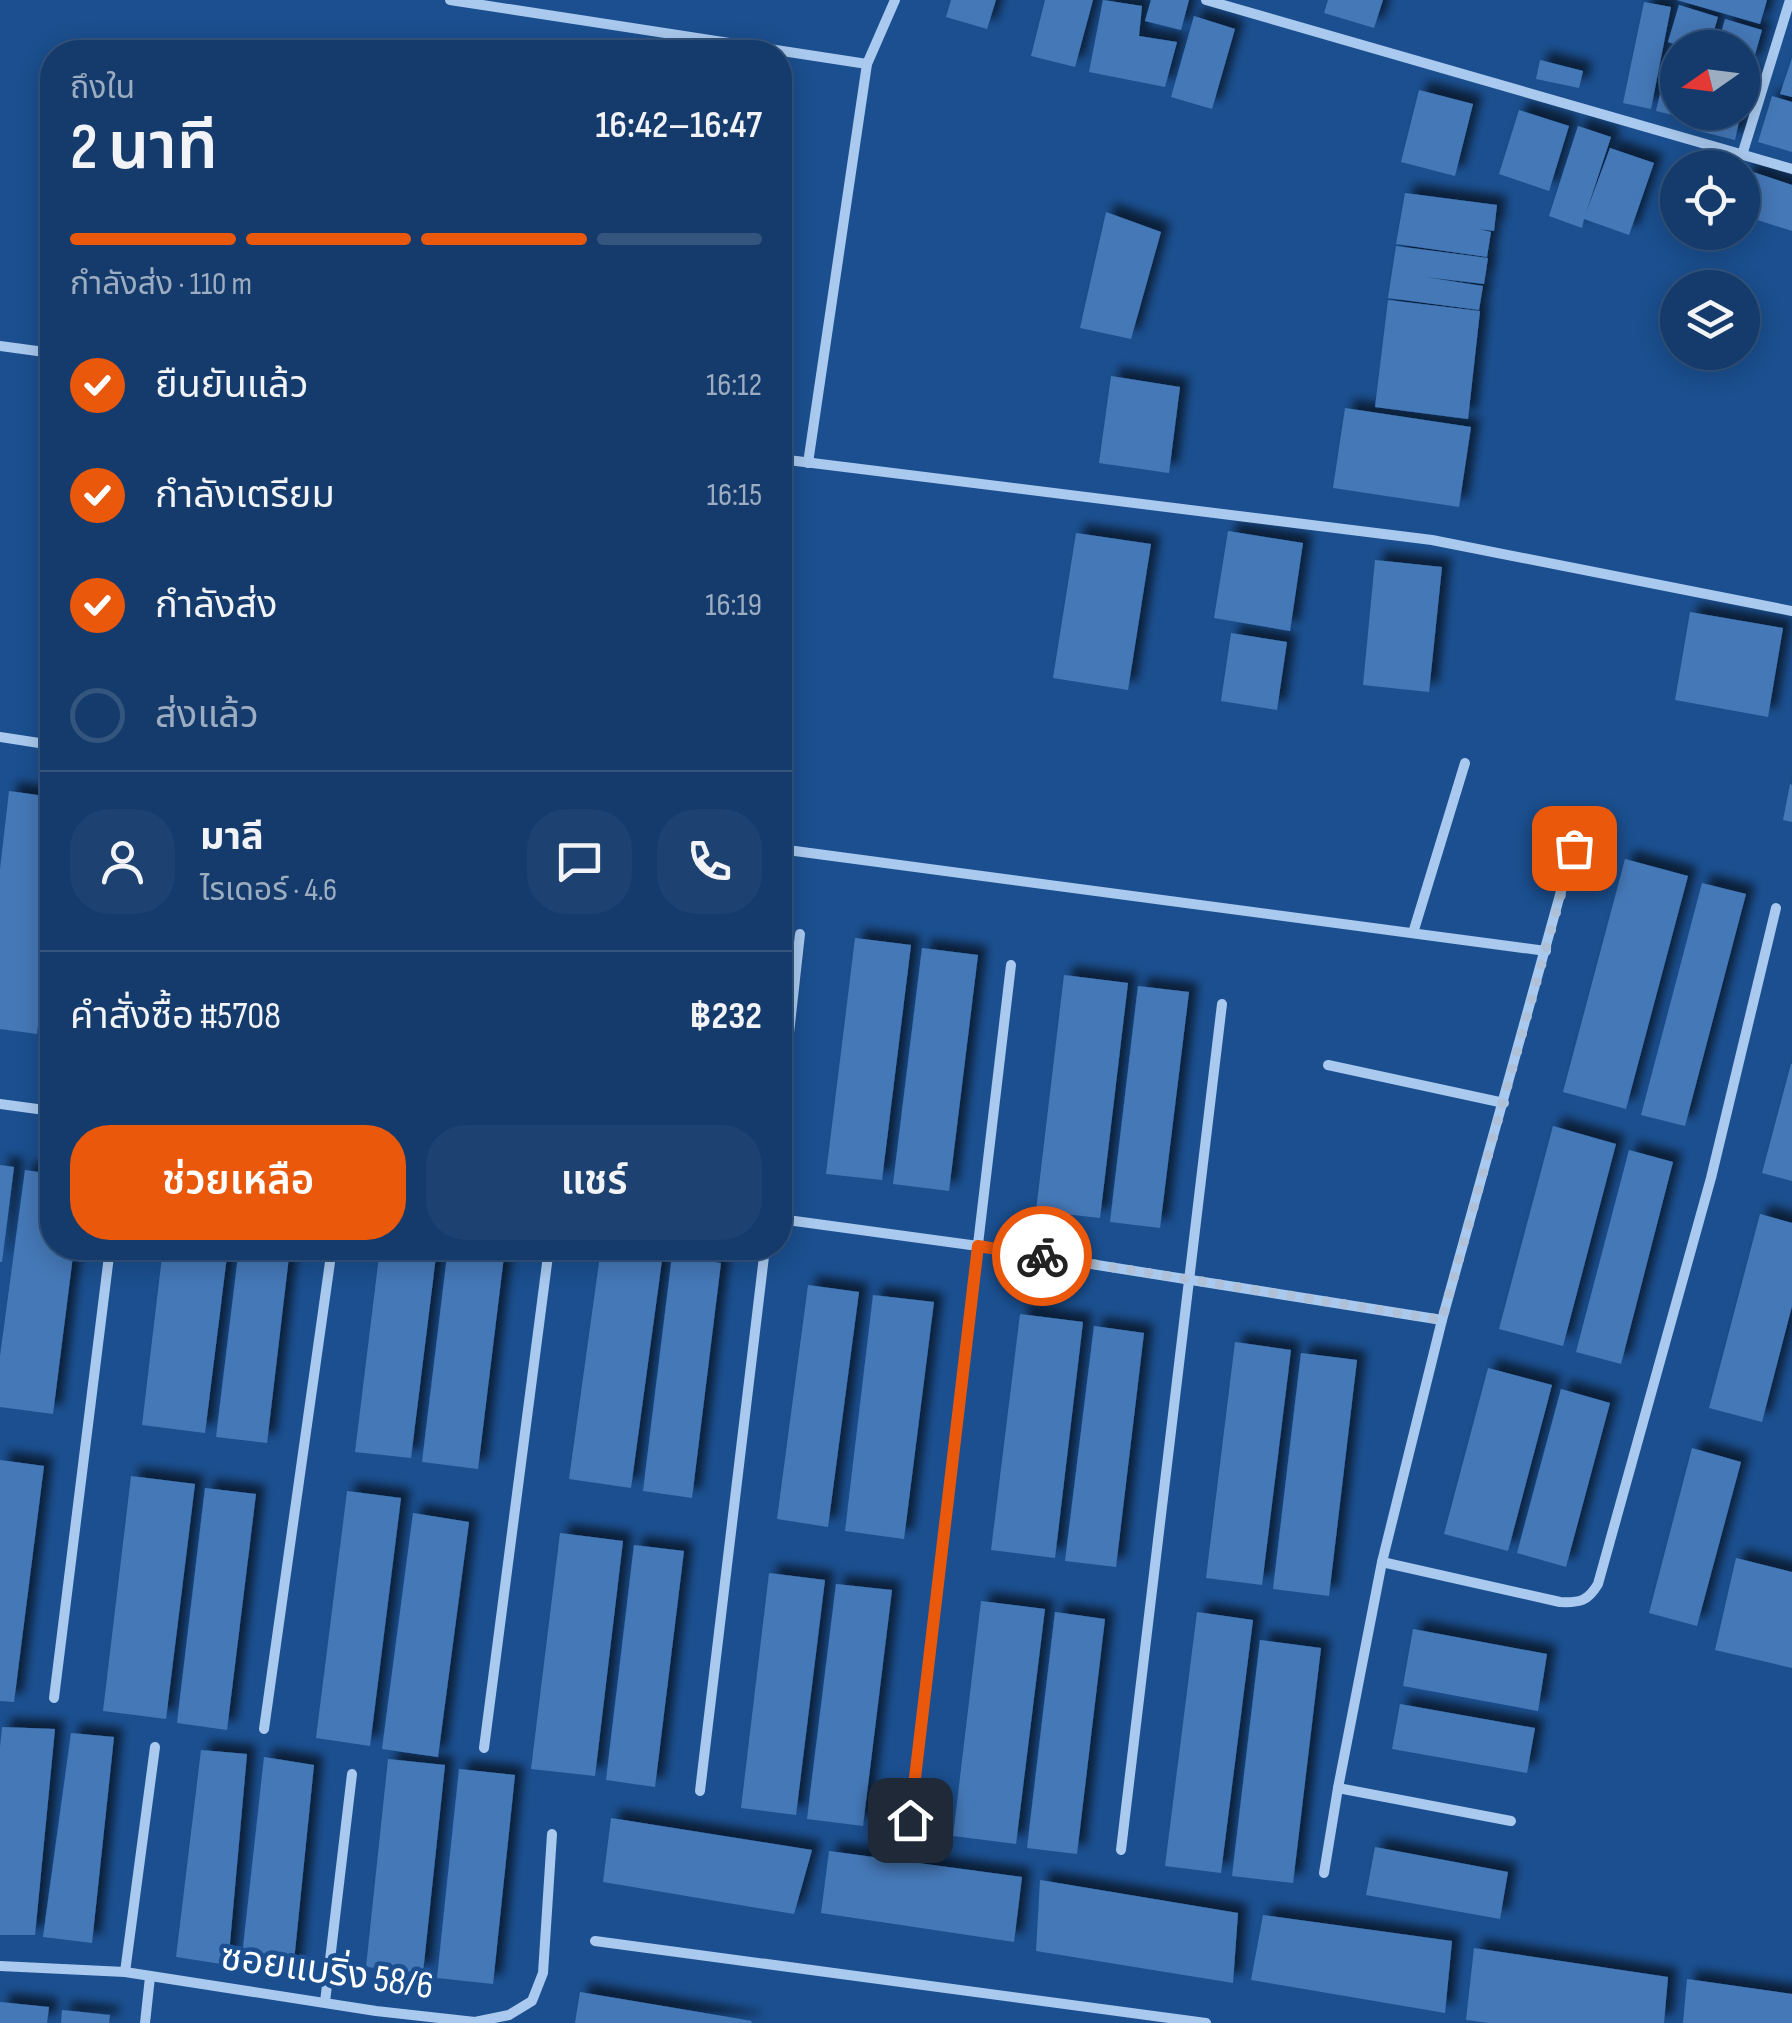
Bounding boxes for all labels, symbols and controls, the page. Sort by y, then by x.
north arrow [1660,30,1760,130]
map controls [1660,30,1760,370]
text: ถึงใน [70,69,135,108]
text: 16:42–16:47 [595,103,762,148]
text: 2 นาที [70,110,218,188]
button: locate [1660,150,1760,250]
text: กำลังส่ง · 110 m [70,265,252,304]
button: layers [1660,270,1760,370]
icon: check [70,358,125,413]
text: ยืนยันแล้ว [155,363,308,408]
text: 16:12 [706,366,762,405]
icon: check [70,468,125,523]
text: กำลังเตรียม [155,473,335,518]
text: 16:15 [707,476,762,515]
icon: check [70,578,125,633]
text: กำลังส่ง [155,583,277,628]
text: 16:19 [705,586,762,625]
text: ส่งแล้ว [155,693,259,738]
pin [1532,806,1617,891]
button: person [70,809,175,914]
button: chat [527,809,632,914]
button: phone [657,809,762,914]
text: มาลี [200,815,264,860]
icon: bag [1547,821,1602,876]
text: ไรเดอร์ · 4.6 [200,871,337,910]
text: คำสั่งซื้อ #5708 [70,994,281,1039]
text: ฿232 [690,994,762,1039]
button: ช่วยเหลือ [70,1125,406,1240]
button: แชร์ [426,1125,762,1240]
courier [992,1206,1092,1306]
icon: bike [1015,1229,1070,1284]
pin [868,1778,953,1863]
icon: home [883,1793,938,1848]
street label: ซอยแบริ่ง 58/6 [218,1932,437,2009]

